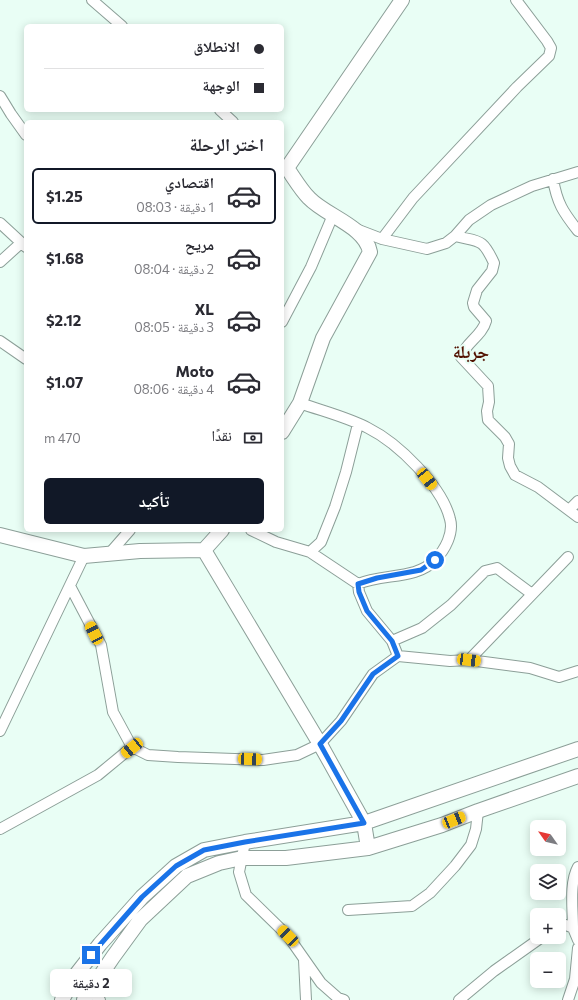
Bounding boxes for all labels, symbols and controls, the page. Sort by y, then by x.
text: الانطلاق [194,37,240,55]
text: الوجهة [202,76,240,94]
text: اختر الرحلة [190,133,264,155]
text: اقتصادي [165,173,214,191]
icon: car [226,178,262,214]
text: $1.25 [46,187,83,205]
text: 1 دقيقة · 08:03 [136,199,214,215]
text: مريح [185,235,214,253]
icon: car [226,240,262,276]
text: $1.68 [46,249,84,267]
text: 2 دقيقة · 08:04 [134,261,214,277]
text: XL [195,300,214,318]
icon: car [226,302,262,338]
text: $2.12 [46,311,81,329]
text: 3 دقيقة · 08:05 [134,319,214,335]
district label: جربلة [453,340,490,363]
text: Moto [175,362,214,380]
icon: car [226,364,262,400]
text: $1.07 [46,373,83,391]
text: 4 دقيقة · 08:06 [133,381,214,397]
text: نقدًا [211,426,232,444]
icon: cash [242,427,264,449]
text: 470 m [44,430,81,446]
car [415,466,439,492]
button: تأكيد [44,478,264,524]
route start [426,551,444,569]
car [83,620,105,646]
car [456,653,482,667]
car [119,736,145,760]
car [238,753,262,765]
car [441,810,467,830]
north arrow [530,820,566,856]
map controls [530,820,566,988]
button: layers [530,864,566,900]
button: + [530,908,566,944]
car [275,923,301,949]
route end [82,946,100,964]
button: − [530,952,566,988]
callout: 2 دقيقة [50,969,132,997]
text: 2 دقيقة [72,975,110,991]

